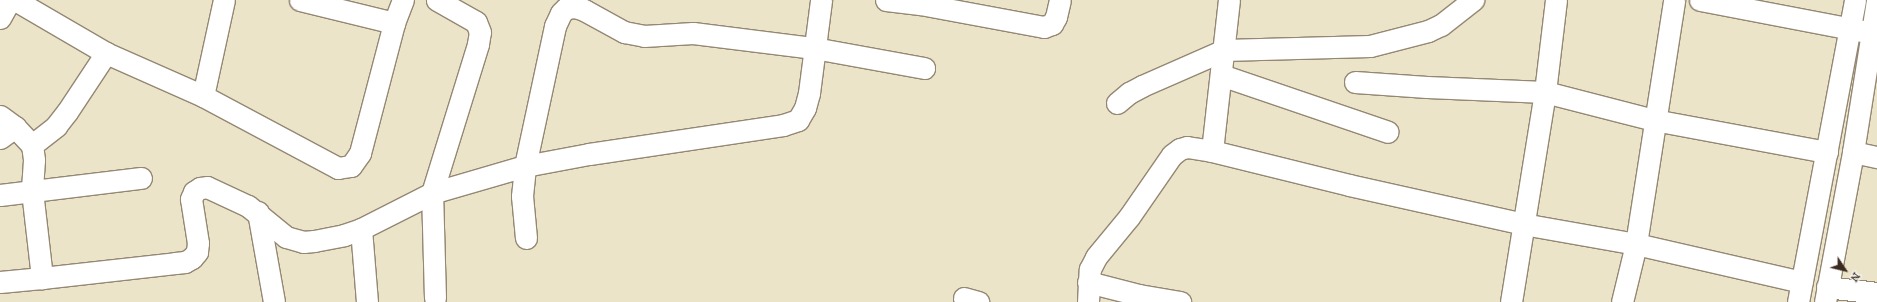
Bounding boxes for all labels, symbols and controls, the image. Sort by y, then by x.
north arrow [1825,250,1865,290]
text: N [1848,270,1863,284]

